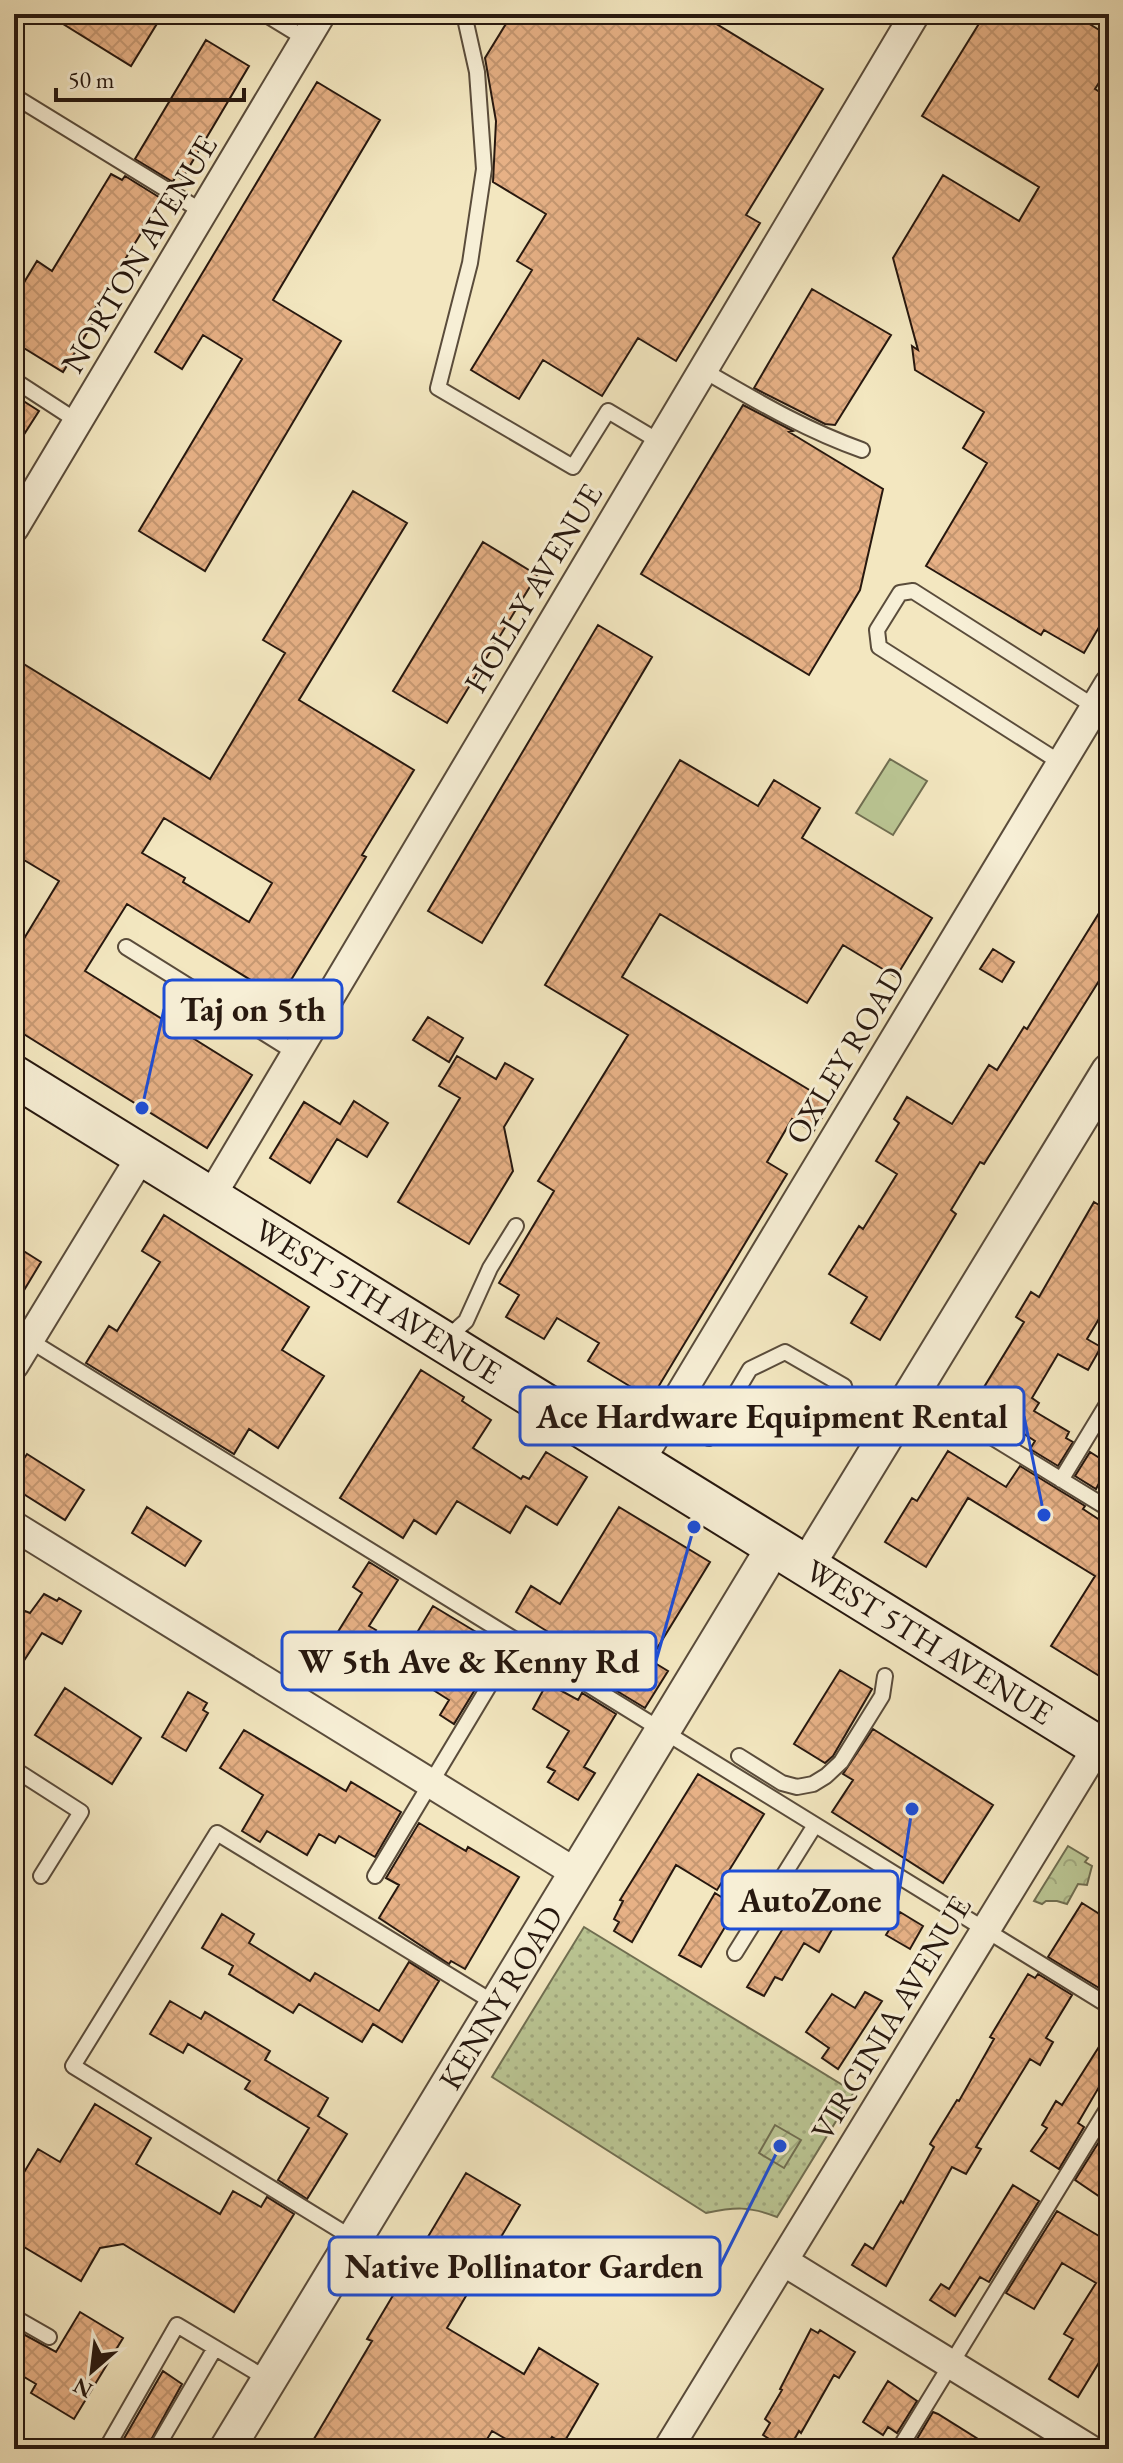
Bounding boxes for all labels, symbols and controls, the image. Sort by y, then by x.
scale bar [56,52,244,102]
text: 50 m [68,64,115,95]
street label: NORTON AVENUE [51,127,227,381]
street label: HOLLY AVENUE [454,476,612,700]
street label: OXLEY ROAD [775,958,915,1152]
callout: Taj on 5th [164,980,342,1038]
text: Taj on 5th [180,987,326,1031]
street label: WEST 5TH AVENUE [246,1209,510,1393]
callout: Ace Hardware Equipment Rental [520,1387,1024,1445]
text: Ace Hardware Equipment Rental [535,1394,1008,1438]
street label: WEST 5TH AVENUE [798,1549,1061,1734]
callout: W 5th Ave & Kenny Rd [282,1632,656,1690]
text: W 5th Ave & Kenny Rd [298,1639,640,1683]
callout: AutoZone [722,1871,898,1929]
text: AutoZone [737,1878,882,1922]
street label: VIRGINIA AVENUE [801,1888,981,2148]
street label: KENNY ROAD [429,1898,573,2097]
callout: Native Pollinator Garden [329,2237,720,2295]
text: Native Pollinator Garden [344,2244,704,2288]
north arrow [52,2331,132,2411]
text: N [68,2371,98,2405]

